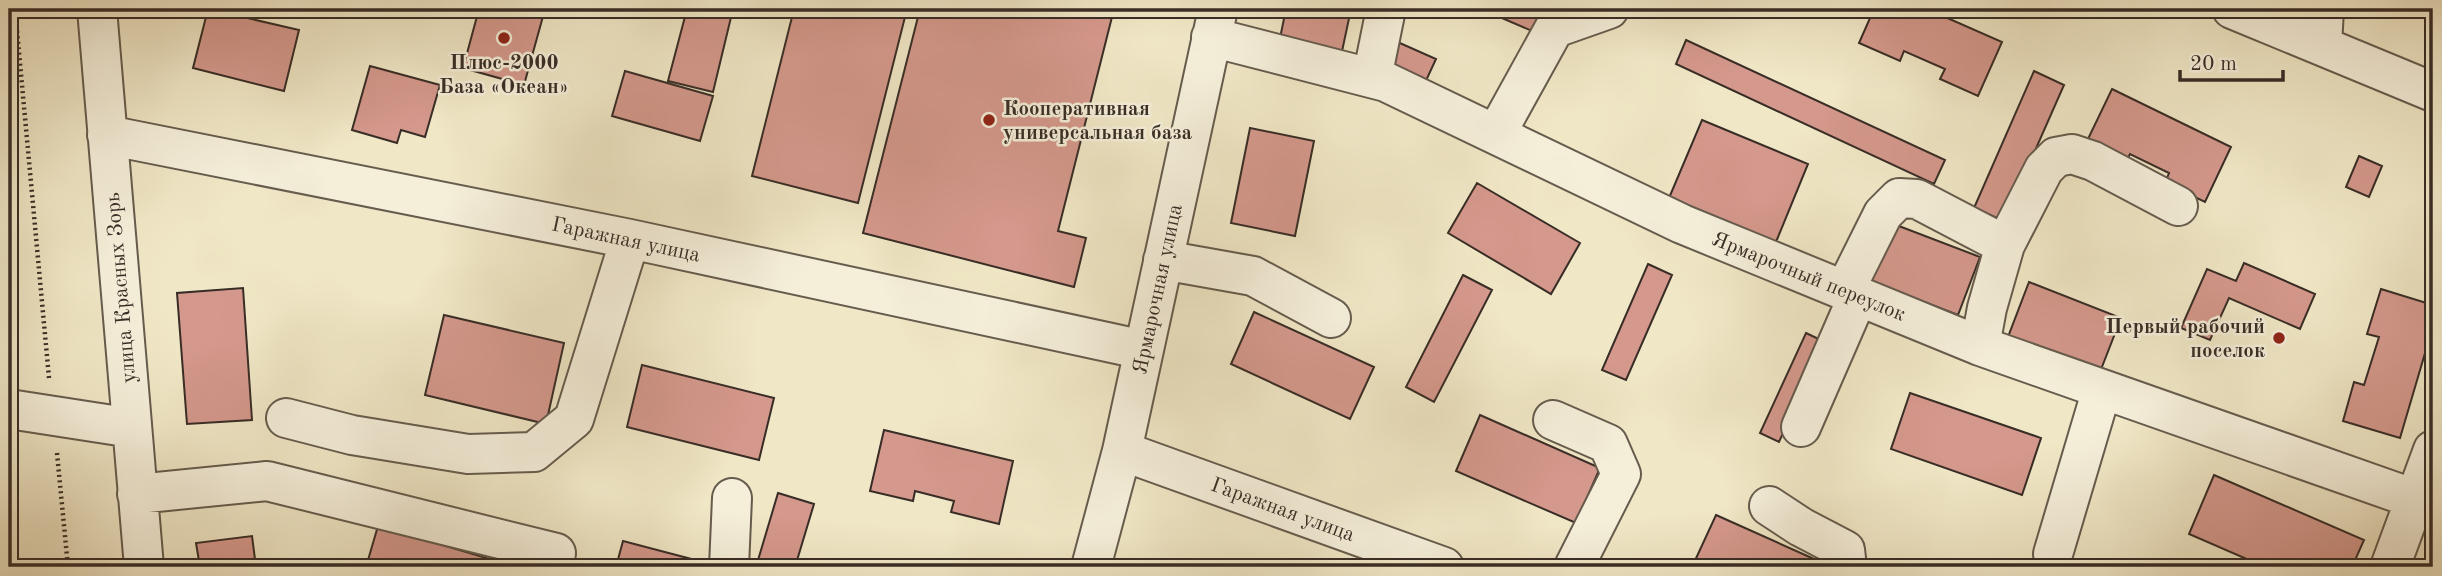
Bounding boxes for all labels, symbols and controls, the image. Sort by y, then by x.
marker: Плюс-2000 База «Океан» [496,30,512,46]
scale bar [2180,38,2283,82]
place label: Плюс-2000 База «Океан» [439,53,569,98]
text: 20 m [2190,54,2237,75]
place label: Кооперативная универсальная база [1003,99,1192,144]
marker: Кооперативная универсальная база [981,112,997,128]
street label: улица Красных Зорь [103,191,140,384]
street label: Ярмарочная улица [1130,202,1187,376]
street label: Гаражная улица [549,214,702,266]
street label: Ярмарочный переулок [1709,229,1909,326]
place label: Первый рабочий поселок [2106,317,2265,362]
marker: Первый рабочий поселок [2271,330,2287,346]
street label: Гаражная улица [1208,475,1357,546]

